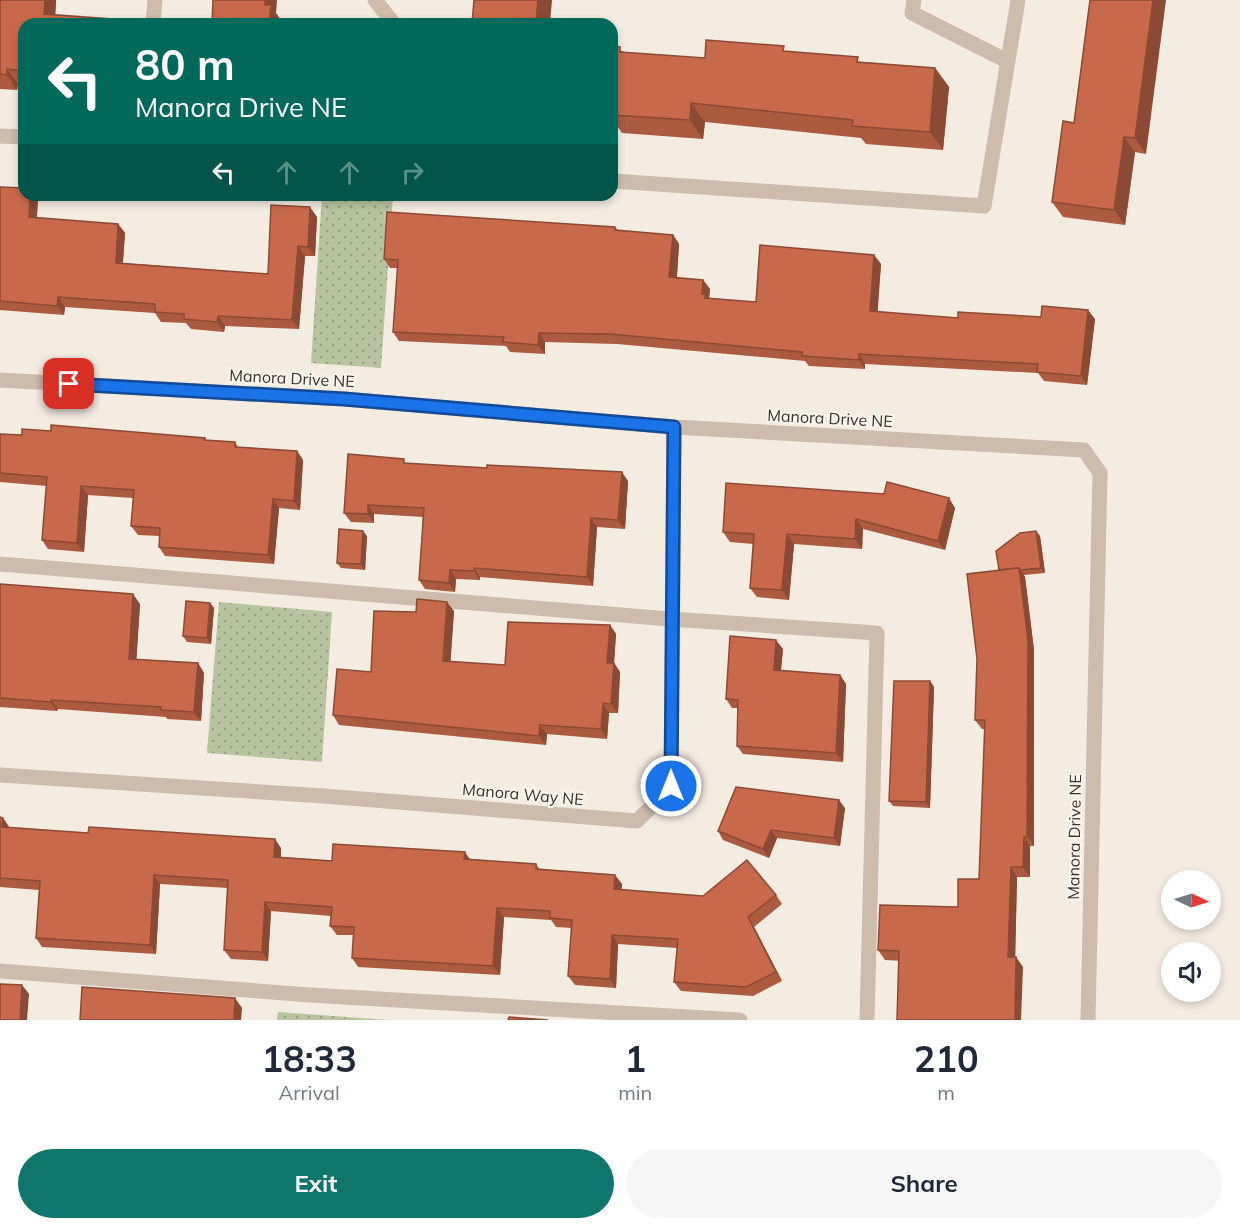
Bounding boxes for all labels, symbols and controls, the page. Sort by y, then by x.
text: 80 m [135,38,235,91]
icon: left [36,42,114,120]
text: Manora Drive NE [135,90,347,124]
icon: left [207,156,240,189]
icon: ahead [270,156,303,189]
icon: ahead [333,156,366,189]
icon: right [396,156,429,189]
pin [43,358,94,409]
street label: Manora Drive NE [229,365,355,391]
icon: arrive [52,367,85,400]
street label: Manora Drive NE [767,405,893,431]
position arrow [639,754,703,818]
street label: Manora Drive NE [1063,774,1085,900]
street label: Manora Way NE [461,779,585,809]
north arrow [1161,870,1221,930]
map controls [1161,870,1221,1002]
button: sound [1161,942,1221,1002]
text: 18:33 [261,1036,357,1081]
text: 1 [624,1036,646,1081]
text: 210 [914,1036,979,1081]
text: Arrival [279,1080,340,1105]
text: min [618,1080,652,1105]
text: m [937,1080,955,1105]
button: Exit [18,1149,614,1218]
button: Share [626,1149,1222,1218]

